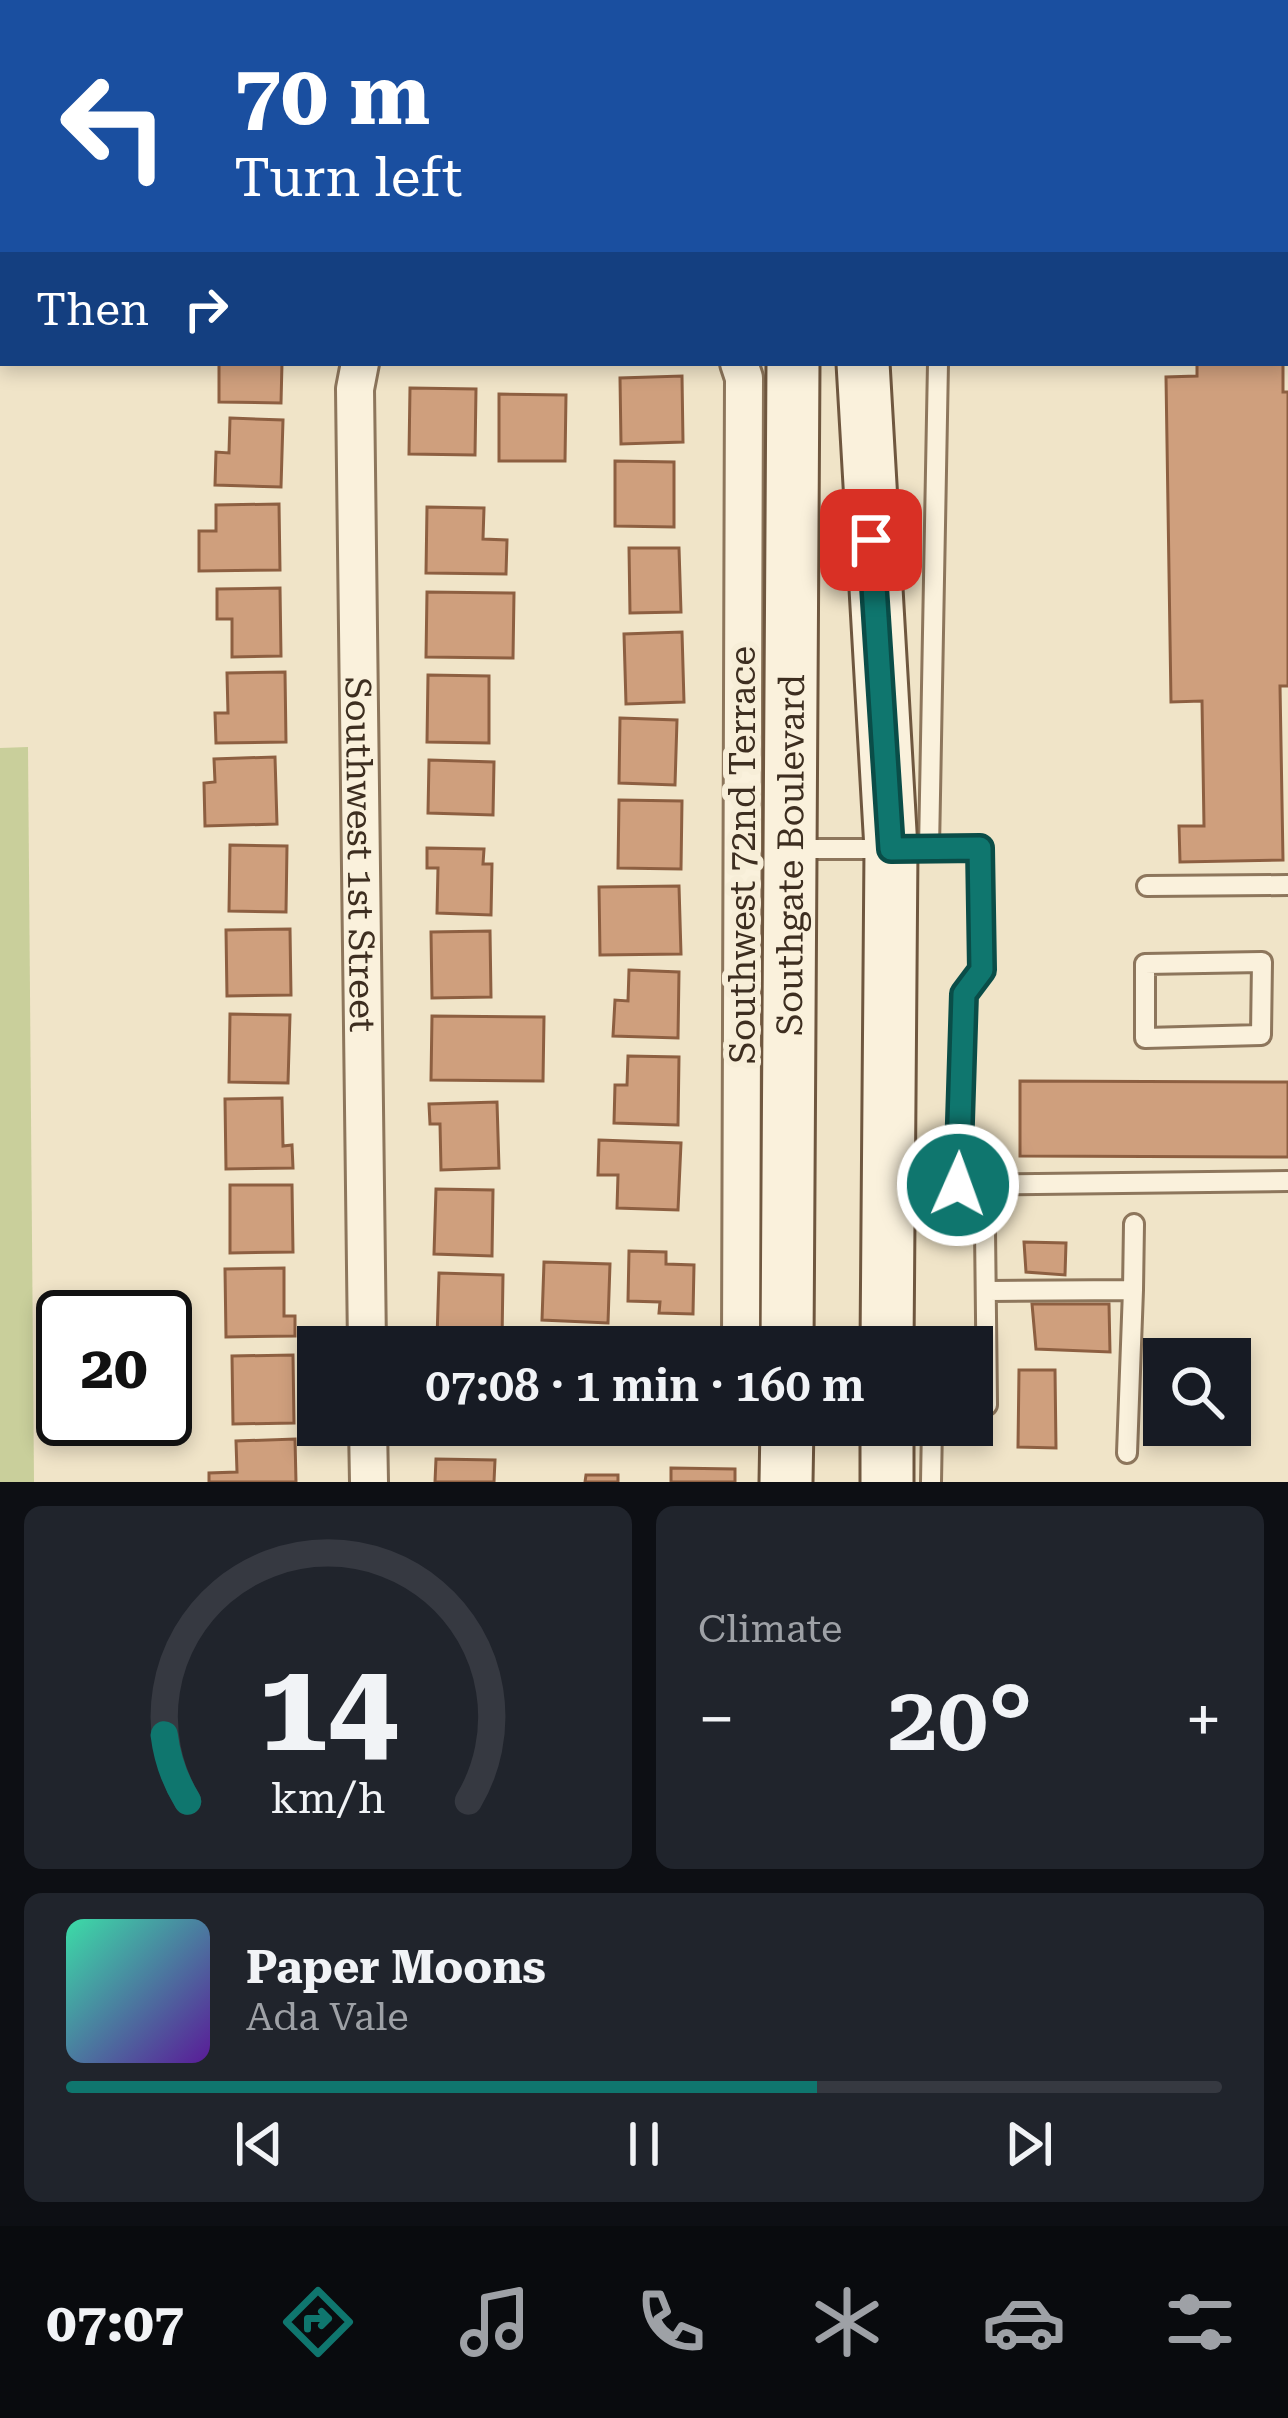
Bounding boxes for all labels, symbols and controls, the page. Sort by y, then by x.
text: 70 m [234,46,430,144]
icon: left [36,48,192,204]
text: Turn left [234,146,462,209]
icon: right [173,276,239,342]
text: Then [36,283,149,336]
pin [820,489,922,591]
icon: arrive [838,507,904,573]
street label: Southwest 72nd Terrace [722,646,764,1064]
street label: Southgate Boulevard [769,674,813,1036]
street label: Southwest 1st Street [337,677,383,1032]
position arrow [895,1122,1021,1248]
speed limit sign: 20 [36,1290,192,1446]
map controls [1143,1338,1251,1446]
button: search [1143,1338,1251,1446]
text: 07:08 · 1 min · 160 m [425,1359,865,1412]
text: Climate [698,1606,842,1652]
text: 14 [258,1634,398,1780]
text: 20° [887,1667,1033,1772]
text: − [698,1681,735,1758]
text: + [1185,1681,1222,1758]
text: km/h [271,1772,385,1822]
text: Paper Moons [246,1941,546,1994]
text: Ada Vale [246,1994,409,2040]
icon: previous [226,2111,292,2177]
icon: pause [611,2111,677,2177]
icon: next [996,2111,1062,2177]
icon: directions [276,2280,360,2364]
icon: music [453,2280,537,2364]
icon: phone [629,2280,713,2364]
icon: climate [805,2280,889,2364]
icon: car [982,2280,1066,2364]
icon: filters [1158,2280,1242,2364]
text: 07:07 [46,2291,184,2354]

